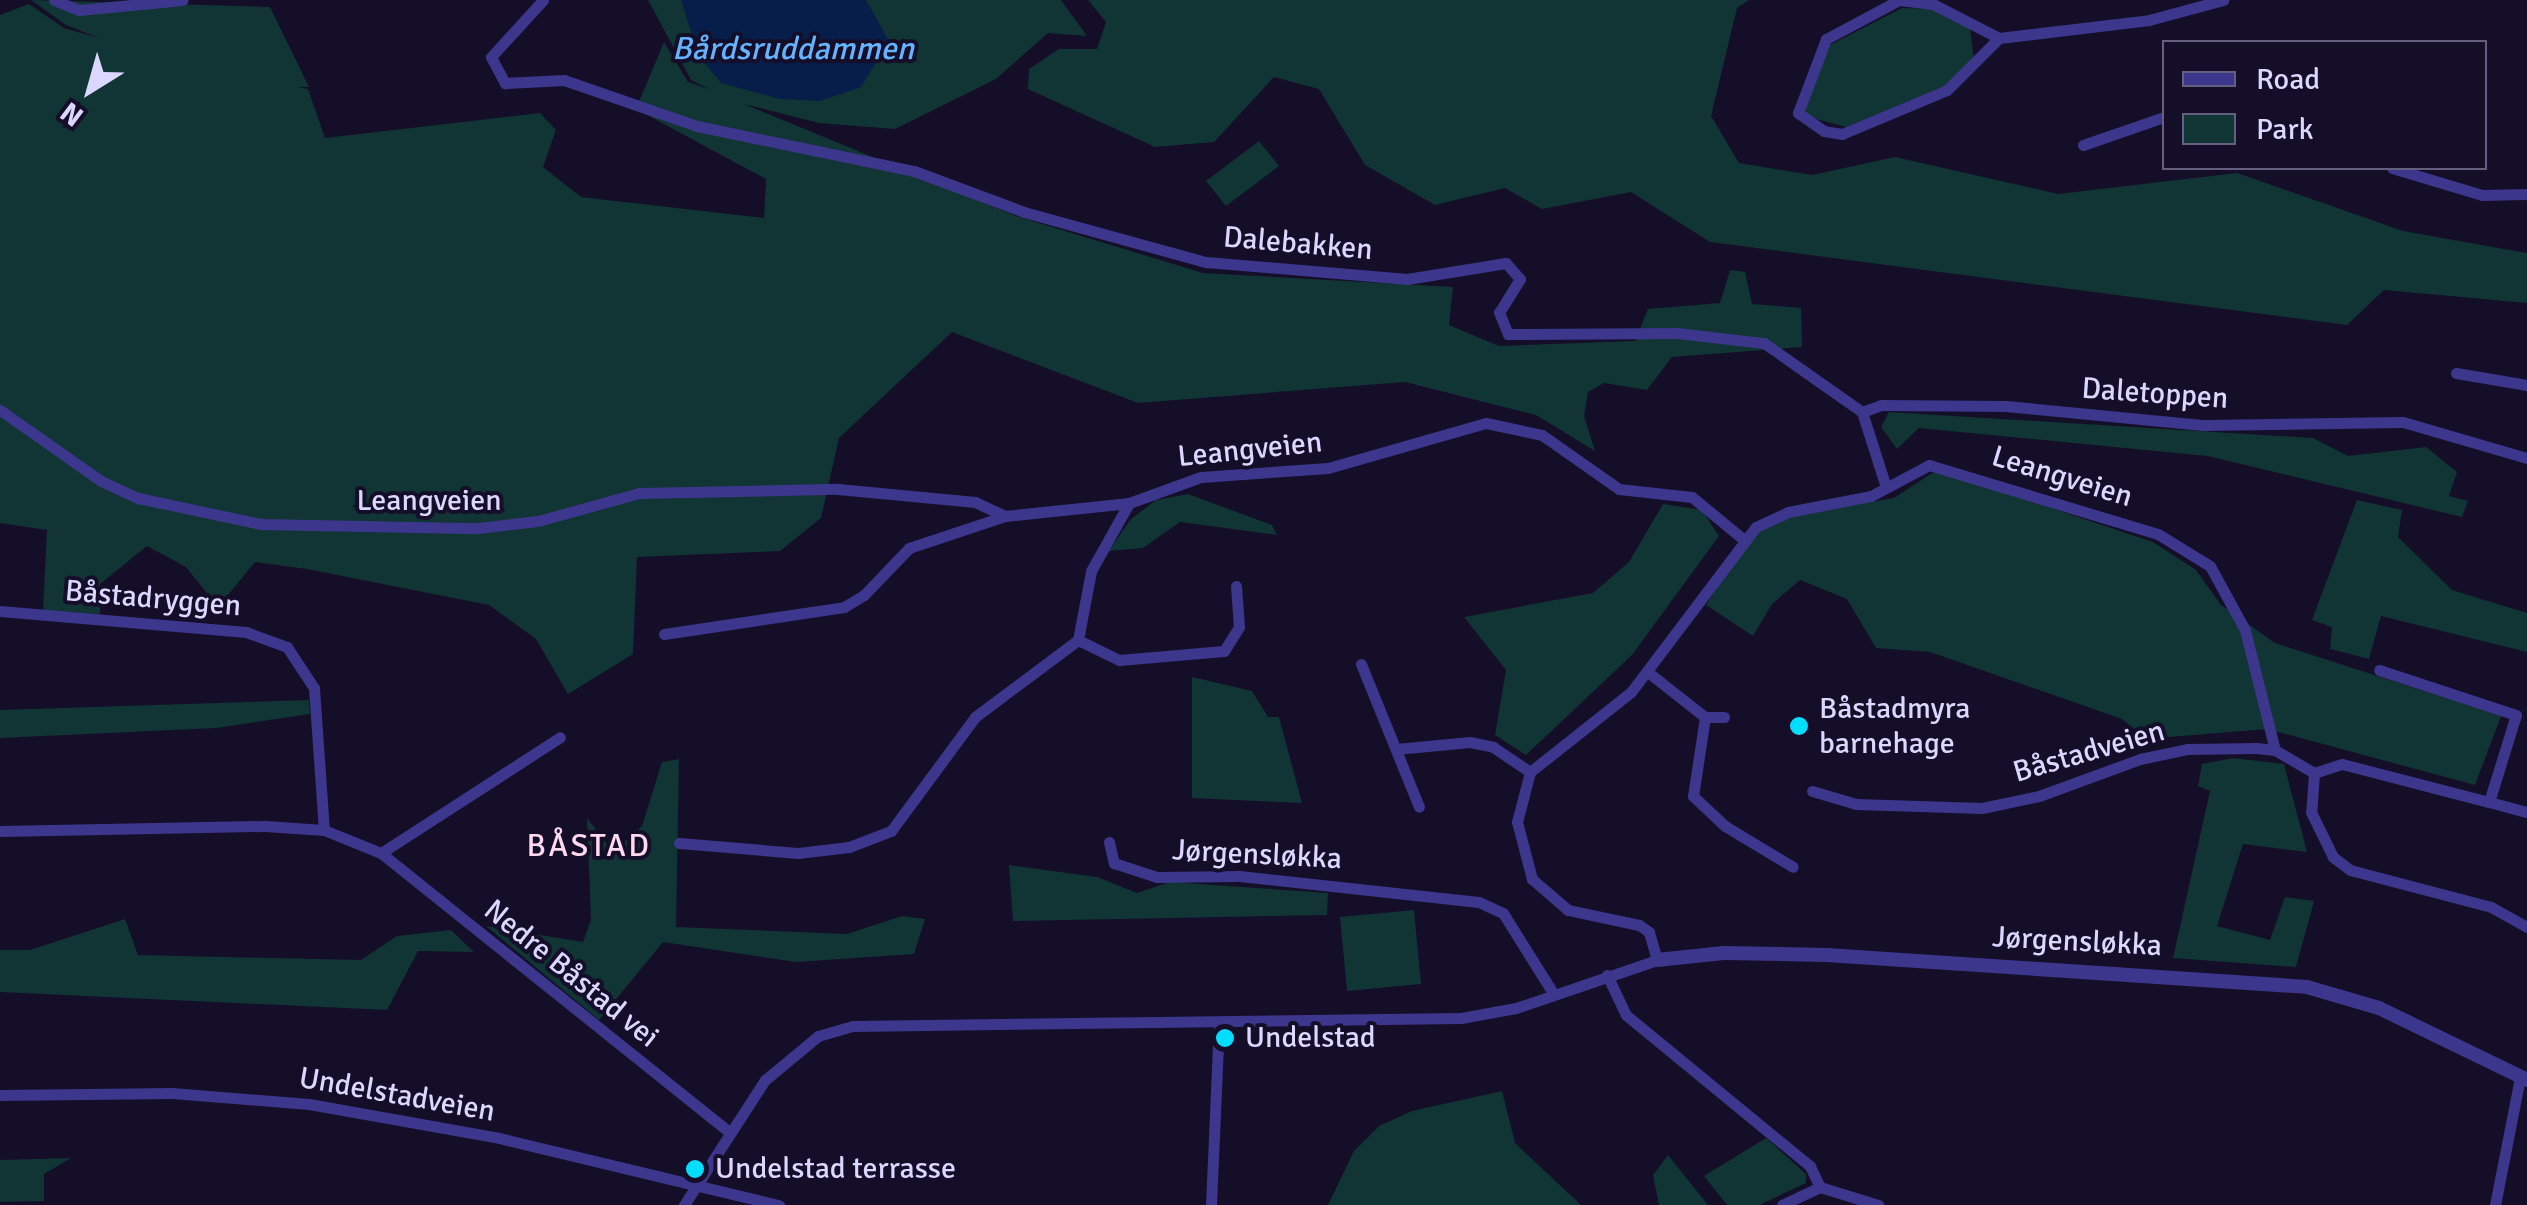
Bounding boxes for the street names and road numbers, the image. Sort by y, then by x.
street label: Dalebakken [1222,220,1374,268]
street label: Daletoppen [2080,371,2230,417]
street label: Leangveien [1176,425,1324,475]
street label: Leangveien [1987,439,2137,515]
street label: Leangveien [356,483,502,519]
street label: Båstadryggen [63,573,243,625]
street label: Båstadveien [2009,713,2169,791]
street label: Jørgensløkka [1171,833,1343,877]
street label: Nedre Båstad vei [476,893,666,1055]
street label: Jørgensløkka [1991,920,2163,964]
street label: Undelstadveien [296,1060,498,1130]

